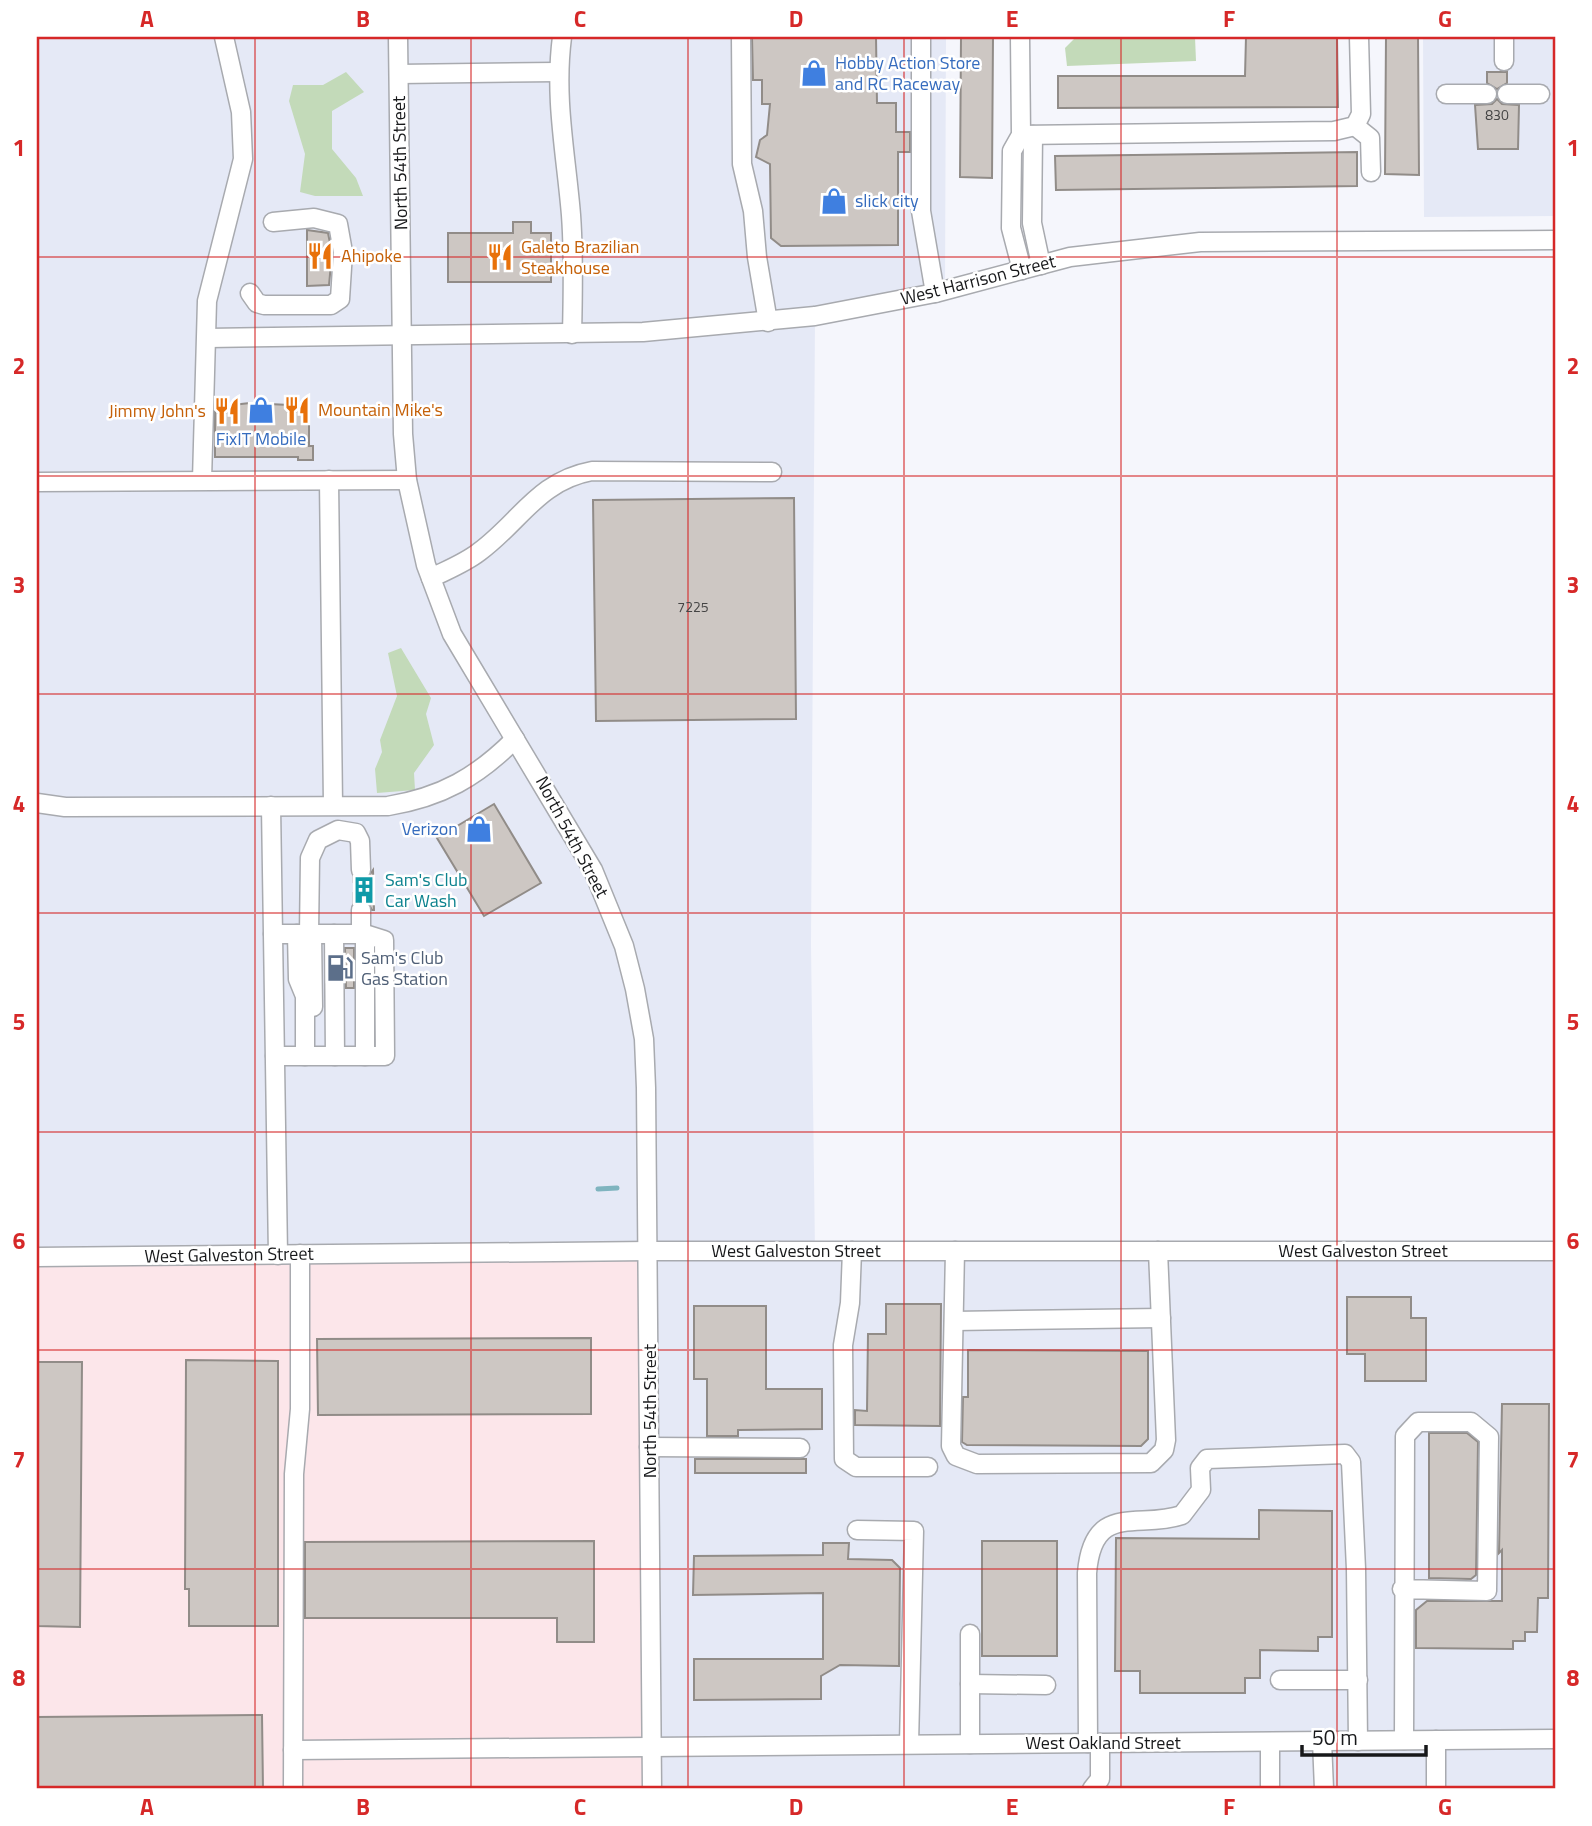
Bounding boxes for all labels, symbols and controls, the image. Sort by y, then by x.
text: A [140,1,154,36]
text: B [356,1,370,36]
text: C [574,1,586,36]
text: D [789,1,803,36]
text: E [1006,1,1018,36]
text: F [1223,1,1235,36]
text: G [1438,1,1452,36]
place label: Hobby Action Store and RC Raceway [835,49,980,97]
shop icon: Hobby Action Store and RC Raceway [799,58,829,88]
street label: North 54th Street [385,95,414,230]
house number: 830 [1485,104,1509,125]
text: 1 [13,130,25,165]
text: 1 [1567,130,1579,165]
shop icon: slick city [819,186,849,216]
place label: slick city [855,187,919,214]
place label: Galeto Brazilian Steakhouse [521,233,639,281]
restaurant icon: Ahipoke [305,241,335,271]
place label: Ahipoke [341,242,402,269]
restaurant icon: Galeto Brazilian Steakhouse [485,242,515,272]
street label: West Harrison Street [898,247,1059,312]
text: 2 [13,348,25,383]
text: 2 [1567,348,1579,383]
shop icon: FixIT Mobile [246,395,276,425]
restaurant icon: Mountain Mike's [282,395,312,425]
restaurant icon: Jimmy John's [212,396,242,426]
place label: Mountain Mike's [318,396,443,423]
place label: Jimmy John's [108,397,206,424]
place label: FixIT Mobile [216,425,306,452]
text: 3 [13,567,25,602]
text: 3 [1567,567,1579,602]
house number: 7225 [677,596,709,617]
street label: North 54th Street [529,771,616,903]
text: 4 [13,786,25,821]
text: 4 [1567,786,1579,821]
shop icon: Verizon [464,814,494,844]
place label: Verizon [402,815,458,842]
place label: Sam's Club Car Wash [385,866,468,914]
building icon: Sam's Club Car Wash [349,875,379,905]
place label: Sam's Club Gas Station [361,944,448,992]
fuel station icon: Sam's Club Gas Station [325,953,355,983]
text: 5 [13,1004,25,1039]
text: 5 [1567,1004,1579,1039]
text: 6 [13,1223,26,1258]
text: 6 [1567,1223,1580,1258]
street label: West Galveston Street [711,1237,881,1264]
street label: West Galveston Street [1278,1237,1448,1264]
street label: West Galveston Street [144,1240,315,1269]
street label: North 54th Street [636,1343,663,1478]
text: 7 [13,1442,25,1477]
text: 7 [1567,1442,1579,1477]
text: 8 [13,1660,26,1695]
text: 8 [1567,1660,1580,1695]
scale bar [1302,1714,1426,1758]
text: 50 m [1312,1721,1358,1753]
street label: West Oakland Street [1025,1729,1181,1756]
text: A [140,1789,154,1824]
text: B [356,1789,370,1824]
text: C [574,1789,586,1824]
text: D [789,1789,803,1824]
text: E [1006,1789,1018,1824]
text: F [1223,1789,1235,1824]
text: G [1438,1789,1452,1824]

